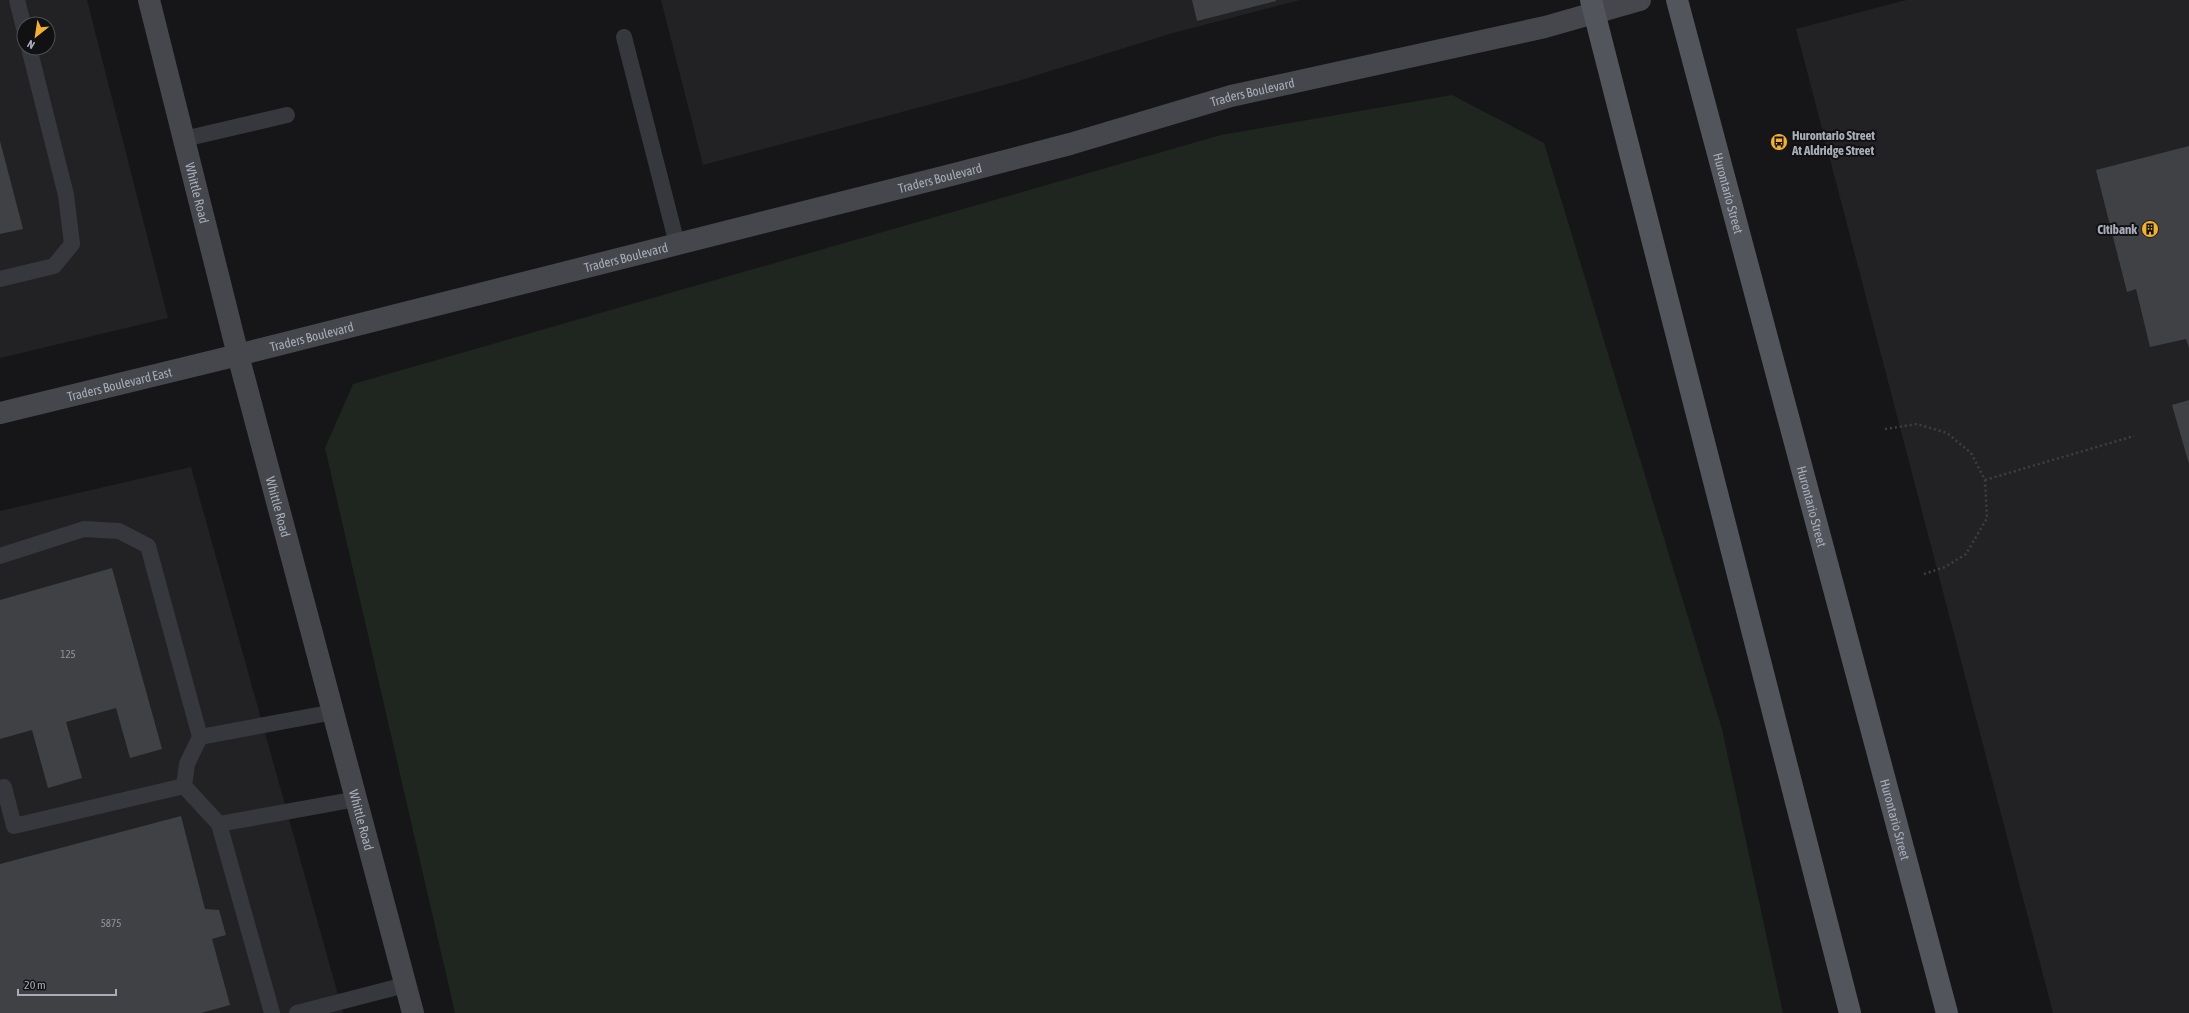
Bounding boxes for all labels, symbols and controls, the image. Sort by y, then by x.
north arrow [16,16,56,56]
text: N [25,38,37,51]
street label: Traders Boulevard [1209,75,1296,110]
place label: Hurontario Street At Aldridge Street [1791,128,1875,158]
bus stop icon: Hurontario Street At Aldridge Street [1769,132,1789,152]
street label: Hurontario Street [1710,151,1746,236]
street label: Traders Boulevard [897,160,984,196]
street label: Whittle Road [182,161,212,225]
building icon: Citibank [2140,219,2160,239]
place label: Citibank [2097,222,2137,237]
street label: Traders Boulevard [583,240,669,275]
street label: Traders Boulevard [268,319,355,355]
street label: Traders Boulevard East [66,364,174,404]
street label: Hurontario Street [1794,464,1829,549]
street label: Whittle Road [263,475,293,539]
house number: 125 [60,648,76,660]
street label: Hurontario Street [1877,777,1913,862]
street label: Whittle Road [346,788,376,852]
house number: 5875 [101,917,121,929]
scale bar [18,971,116,997]
text: 20 m [24,978,46,992]

